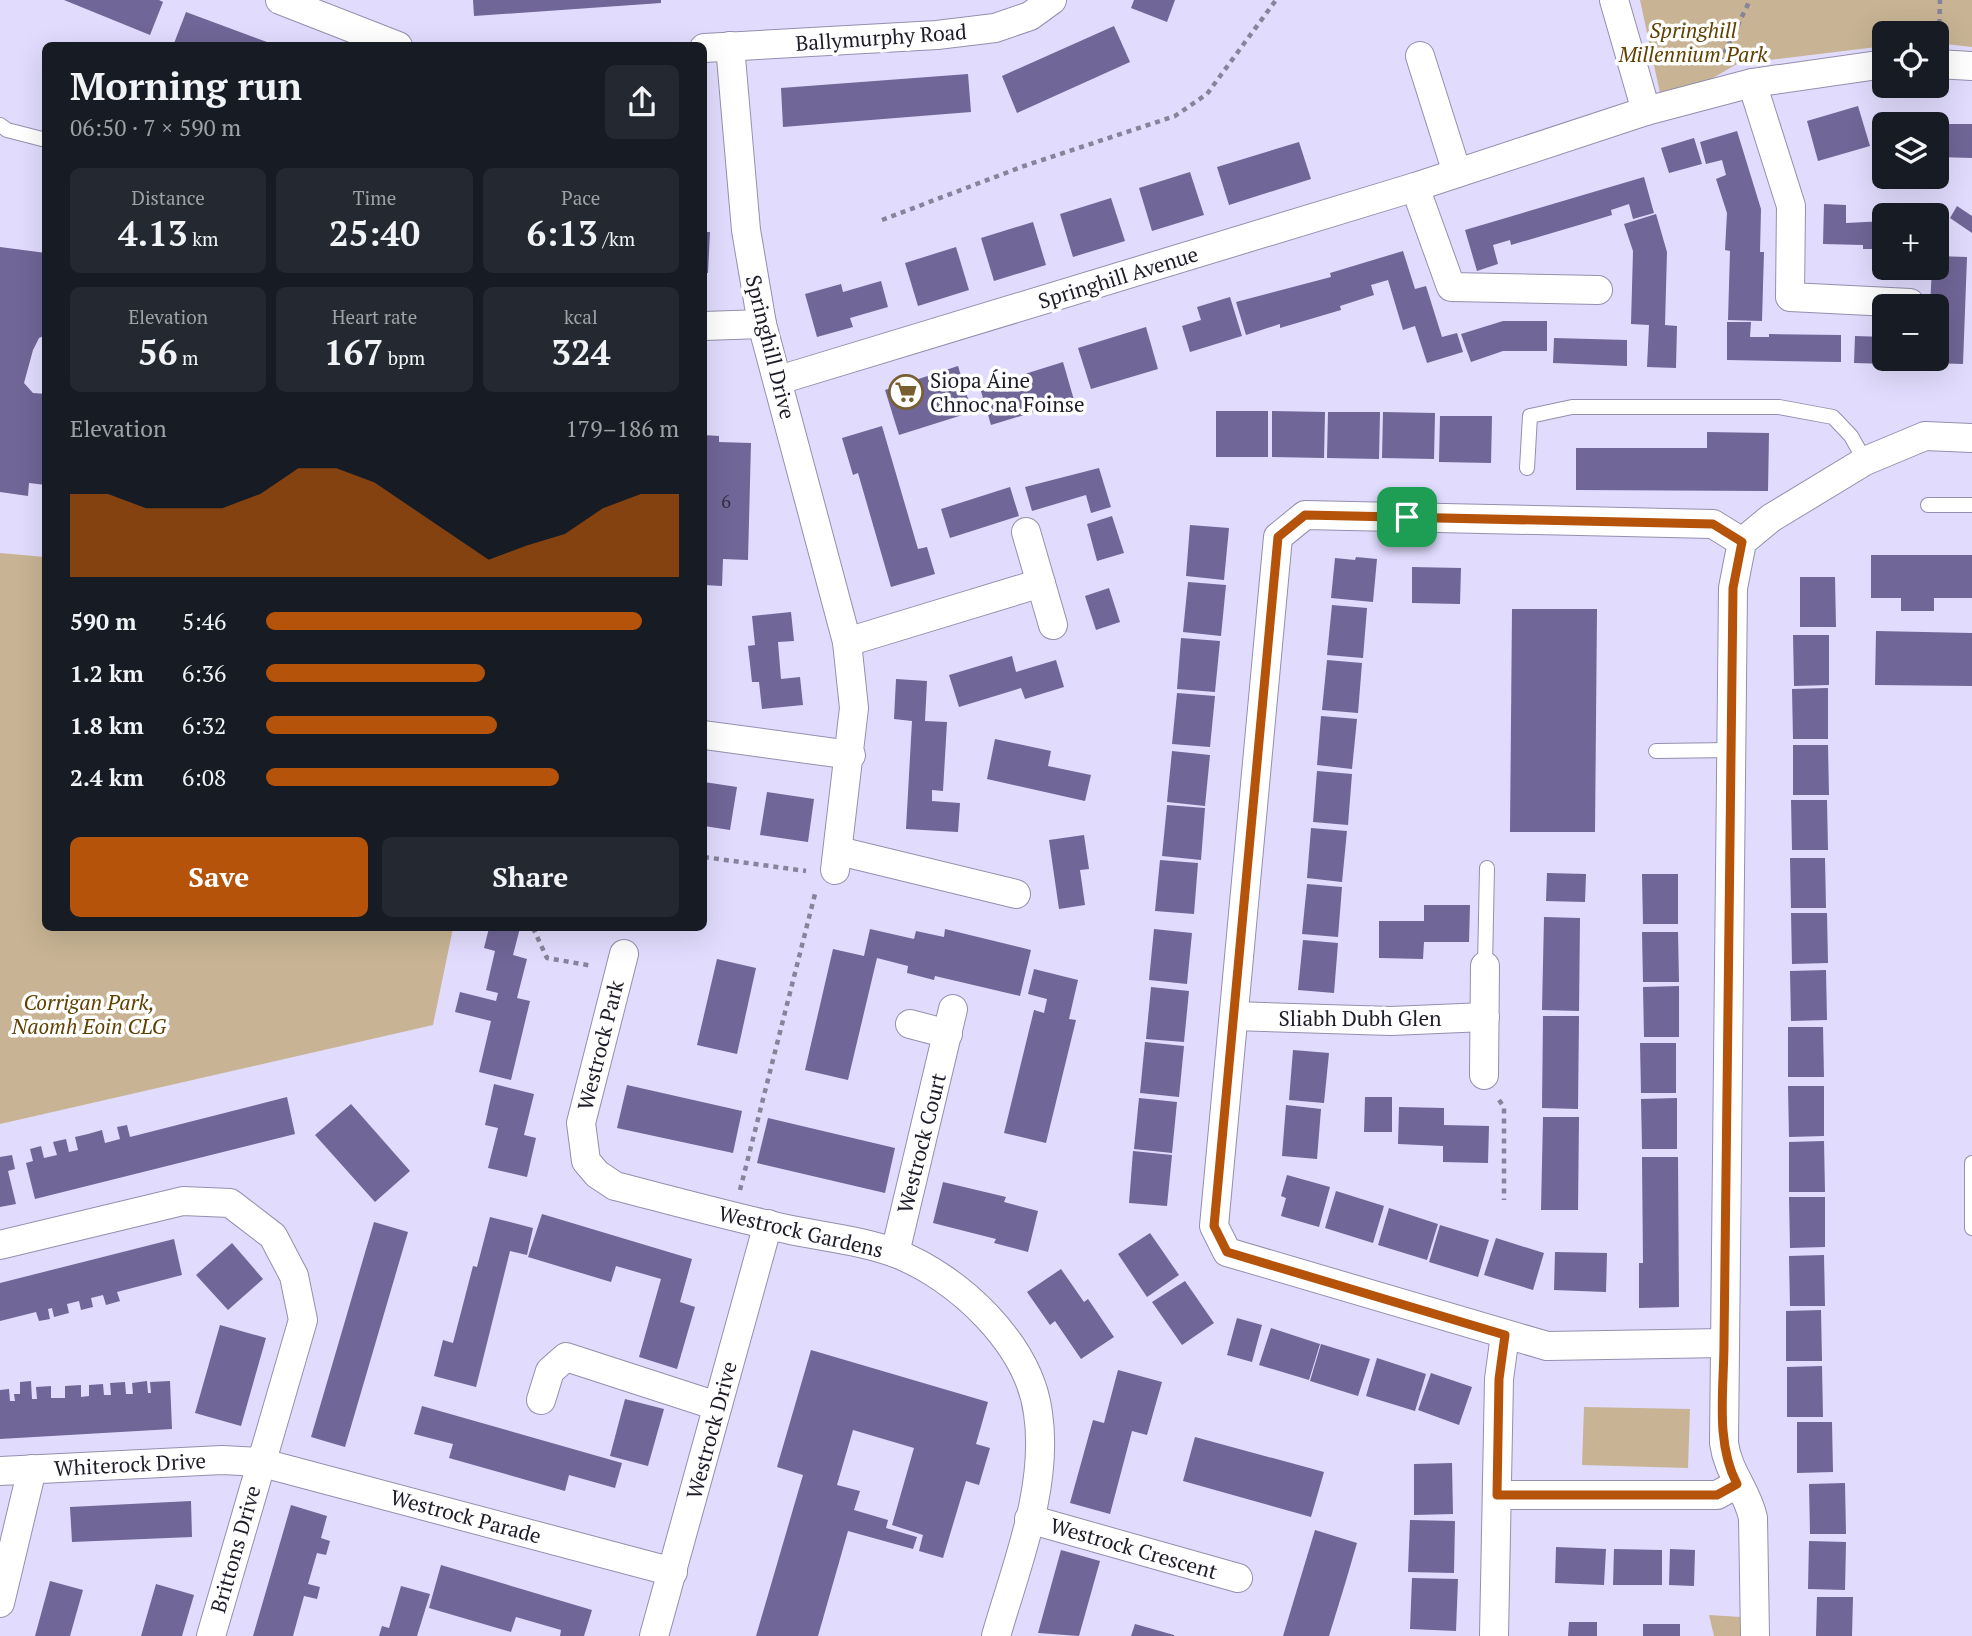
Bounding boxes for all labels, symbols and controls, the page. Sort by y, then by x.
park label: Springhill Millennium Park [1618,16,1768,68]
street label: Ballymurphy Road [794,17,968,57]
map controls [1872,21,1949,371]
button: locate [1872,21,1949,98]
text: Morning run [70,61,302,111]
button: share [605,65,679,139]
text: 06:50 · 7 × 590 m [70,112,241,143]
button: layers [1872,112,1949,189]
text: Distance [131,185,205,210]
text: Time [353,185,396,210]
text: Pace [561,185,600,210]
button: + [1872,203,1949,280]
text: 4.13 [118,210,188,256]
text: 25:40 [329,210,420,256]
text: 6:13 [526,210,598,256]
text: km [188,226,218,251]
text: /km [598,226,635,251]
street label: Springhill Avenue [1035,239,1201,315]
street label: Springhill Drive [740,272,802,422]
button: − [1872,294,1949,371]
text: Elevation [128,304,208,329]
text: Heart rate [332,304,417,329]
text: kcal [564,304,598,329]
text: 56 [138,329,177,375]
text: 167 [324,329,383,375]
text: 324 [551,329,610,375]
text: m [177,345,198,370]
text: bpm [383,345,425,370]
place label: Siopa Áine Chnoc na Foinse [930,366,1085,418]
supermarket icon: Siopa Áine Chnoc na Foinse [887,373,925,411]
text: Elevation [70,413,167,444]
text: 179–186 m [566,413,679,444]
pin [1377,487,1437,547]
house number: 6 [721,489,731,513]
icon: arrive [1388,498,1426,536]
text: 590 m [70,606,136,637]
text: 5:46 [182,606,226,637]
text: 1.2 km [70,658,144,689]
text: 6:36 [182,658,226,689]
text: 1.8 km [70,710,144,741]
text: 6:32 [182,710,226,741]
text: 2.4 km [70,762,144,793]
text: 6:08 [182,762,226,793]
button: Save [70,837,368,917]
button: Share [382,837,679,917]
street label: Westrock Park [570,977,630,1113]
park label: Corrigan Park, Naomh Eoin CLG [11,988,167,1040]
street label: Sliabh Dubh Glen [1279,1004,1442,1032]
street label: Westrock Court [890,1070,952,1216]
street label: Westrock Gardens [716,1198,886,1264]
street label: Westrock Drive [679,1358,743,1502]
street label: Whiterock Drive [53,1446,207,1482]
street label: Brittons Drive [203,1482,267,1616]
street label: Westrock Parade [387,1482,545,1550]
street label: Westrock Crescent [1047,1511,1221,1585]

